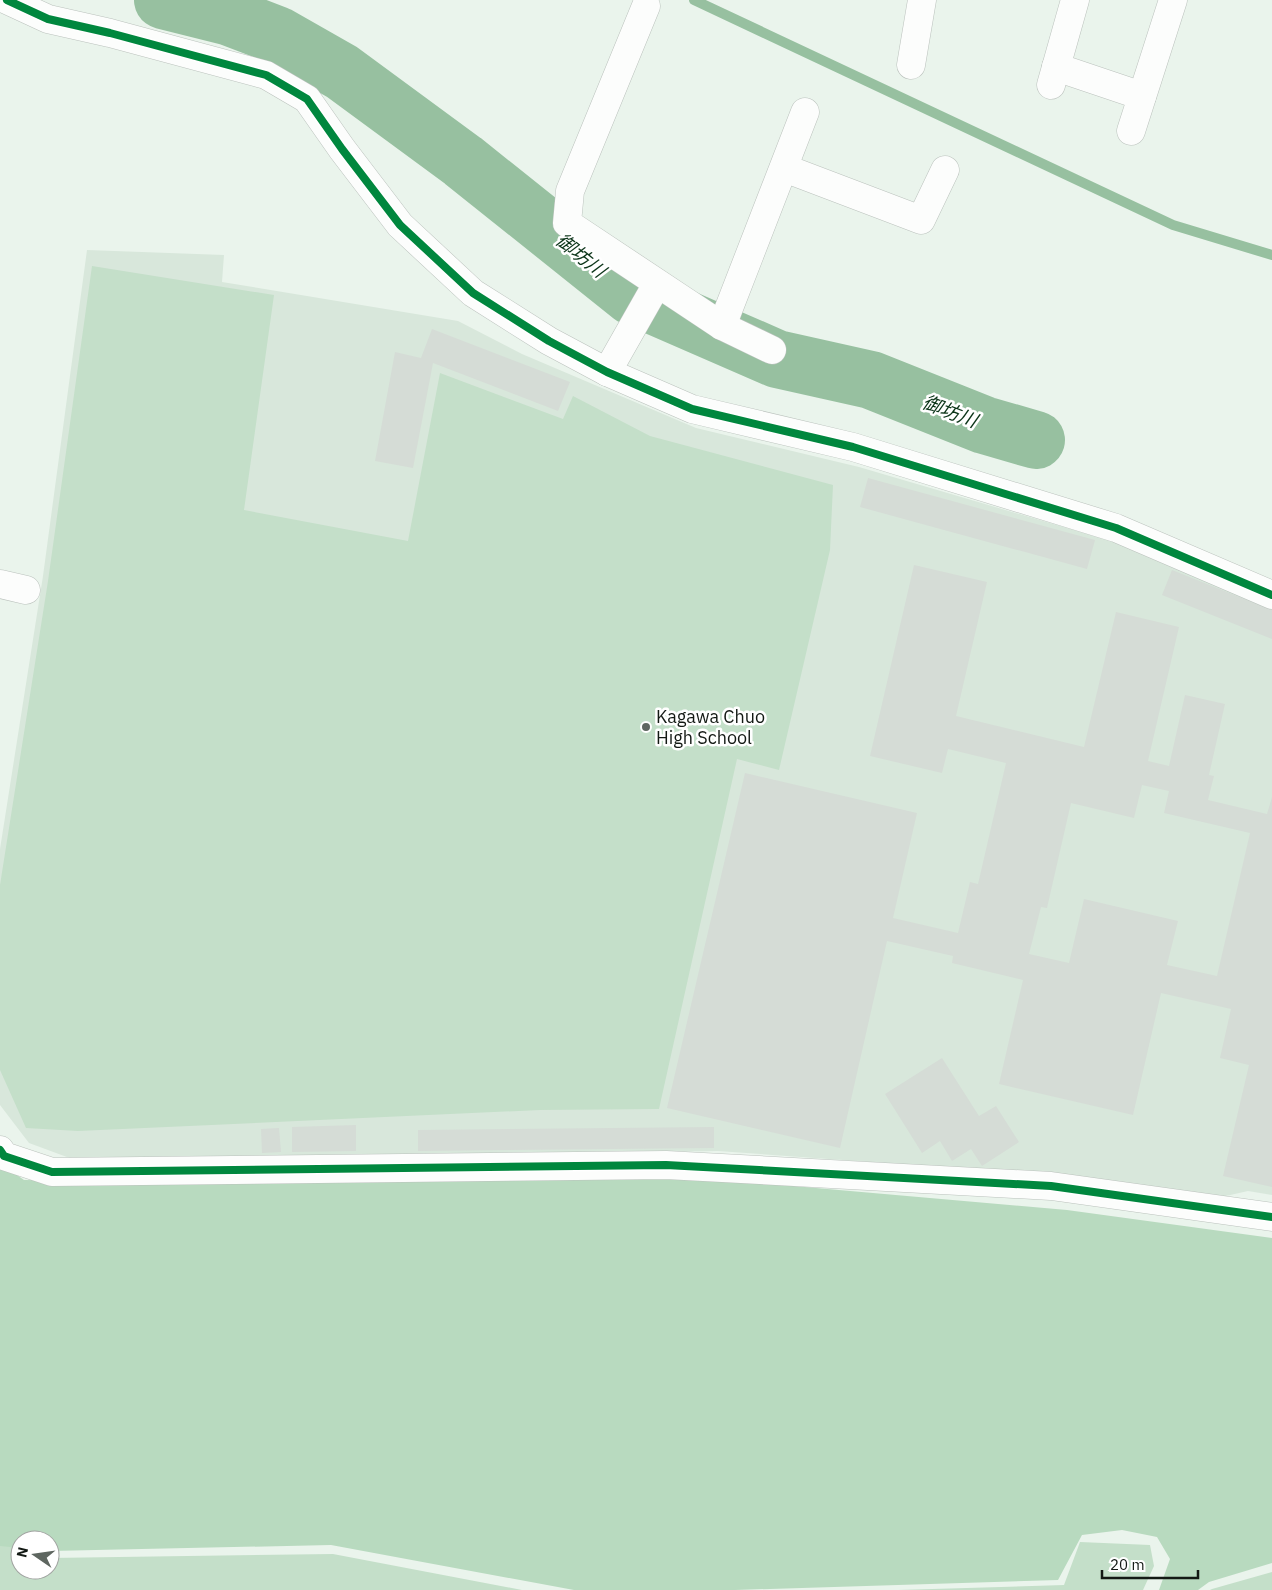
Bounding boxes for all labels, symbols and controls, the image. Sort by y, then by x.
water label: 御坊川 [551,228,612,284]
water label: 御坊川 [919,390,983,433]
place label: Kagawa Chuo High School [656,705,765,749]
marker: Kagawa Chuo High School [640,721,652,733]
north arrow [10,1530,60,1580]
text: N [12,1545,32,1559]
scale bar [1102,1548,1198,1580]
text: 20 m [1110,1555,1145,1574]

